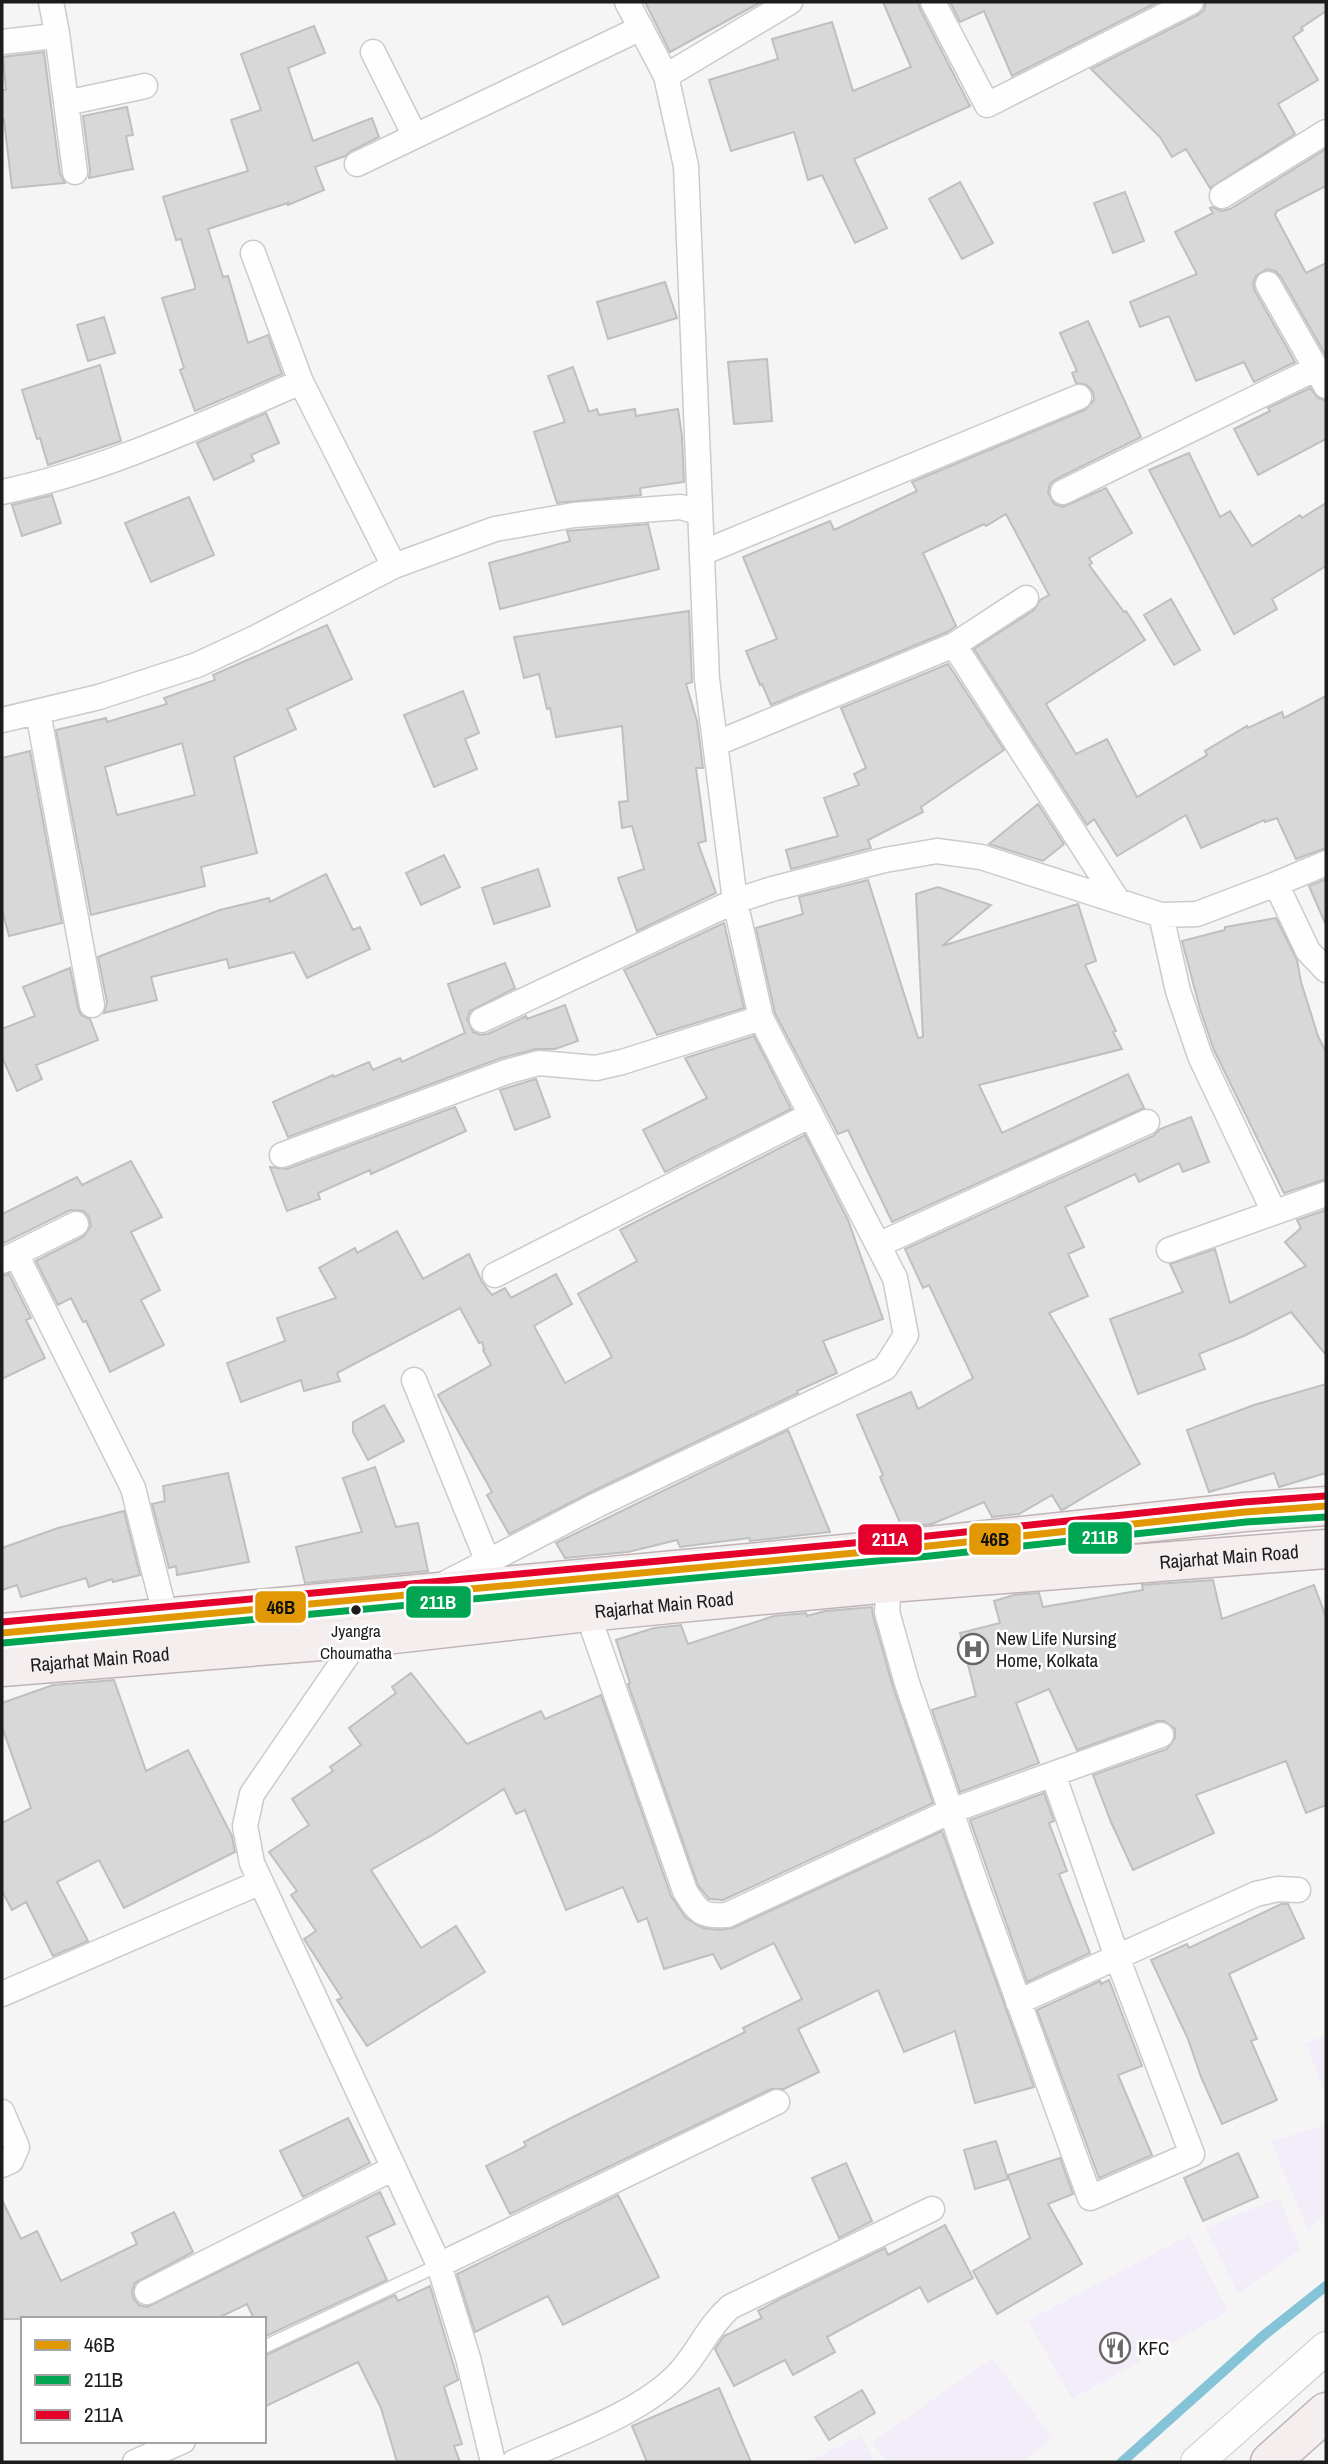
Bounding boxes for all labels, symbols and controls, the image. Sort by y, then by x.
line badge: 211B [1067,1521,1133,1555]
line badge: 46B [968,1522,1022,1556]
line badge: 211A [857,1523,923,1556]
text: 211B [1082,1524,1118,1550]
text: 211A [872,1526,909,1552]
text: 46B [981,1526,1009,1552]
street label: Rajarhat Main Road [1158,1538,1300,1575]
line badge: 211B [405,1585,472,1619]
street label: Rajarhat Main Road [593,1585,735,1624]
text: 211B [420,1589,456,1615]
line badge: 46B [254,1590,307,1624]
text: 46B [267,1594,295,1620]
marker: Jyangra Choumatha [349,1603,363,1617]
place label: Jyangra Choumatha [320,1619,392,1664]
place label: New Life Nursing Home, Kolkata [996,1625,1117,1673]
hospital icon: New Life Nursing Home, Kolkata [956,1632,990,1666]
street label: Rajarhat Main Road [29,1640,170,1678]
legend [21,2317,266,2443]
text: 46B [84,2330,115,2359]
restaurant icon: KFC [1098,2331,1132,2365]
place label: KFC [1138,2335,1169,2361]
text: 211B [84,2365,123,2394]
text: 211A [84,2400,123,2429]

